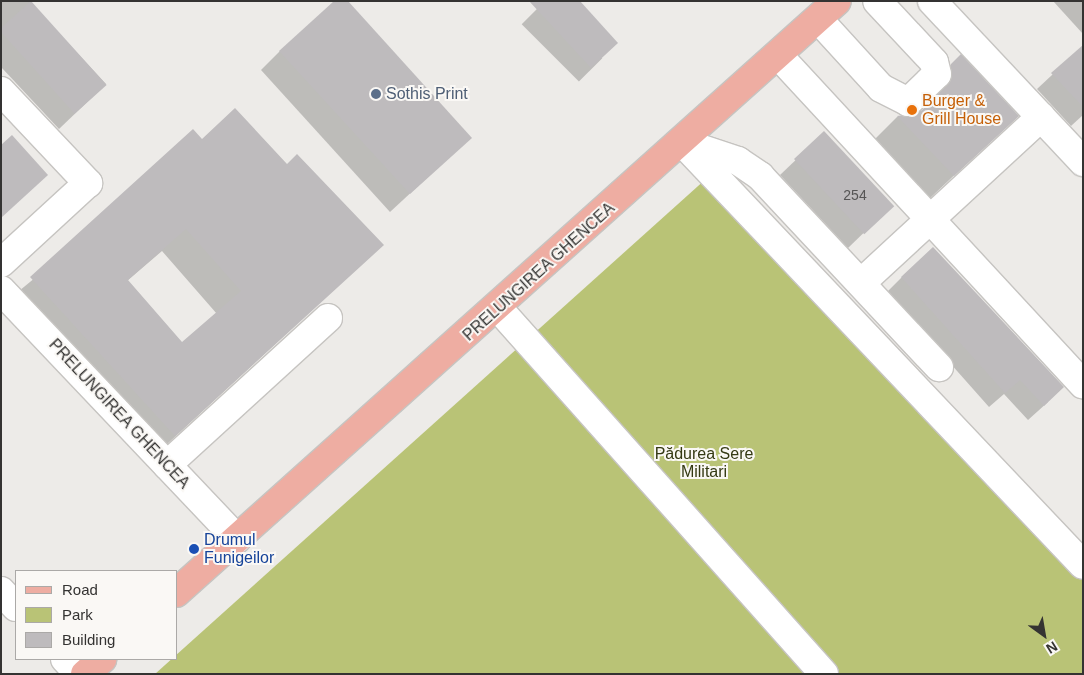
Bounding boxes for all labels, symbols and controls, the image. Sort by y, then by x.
place label: Sothis Print [386,84,468,104]
marker: Sothis Print [370,88,382,100]
place label: Burger & Grill House [922,91,1001,129]
marker: Burger & Grill House [906,104,918,116]
house number: 254 [843,187,867,203]
street label: PRELUNGIREA GHENCEA [459,199,619,345]
street label: PRELUNGIREA GHENCEA [44,335,194,493]
park label: Pădurea Sere Militari [655,444,753,482]
place label: Drumul Funigeilor [204,530,274,568]
marker: Drumul Funigeilor [188,543,200,555]
legend [15,570,178,660]
text: Road [62,581,98,598]
text: Park [62,606,93,623]
north arrow [1019,610,1069,660]
text: Building [62,631,115,648]
text: N [1043,638,1060,657]

